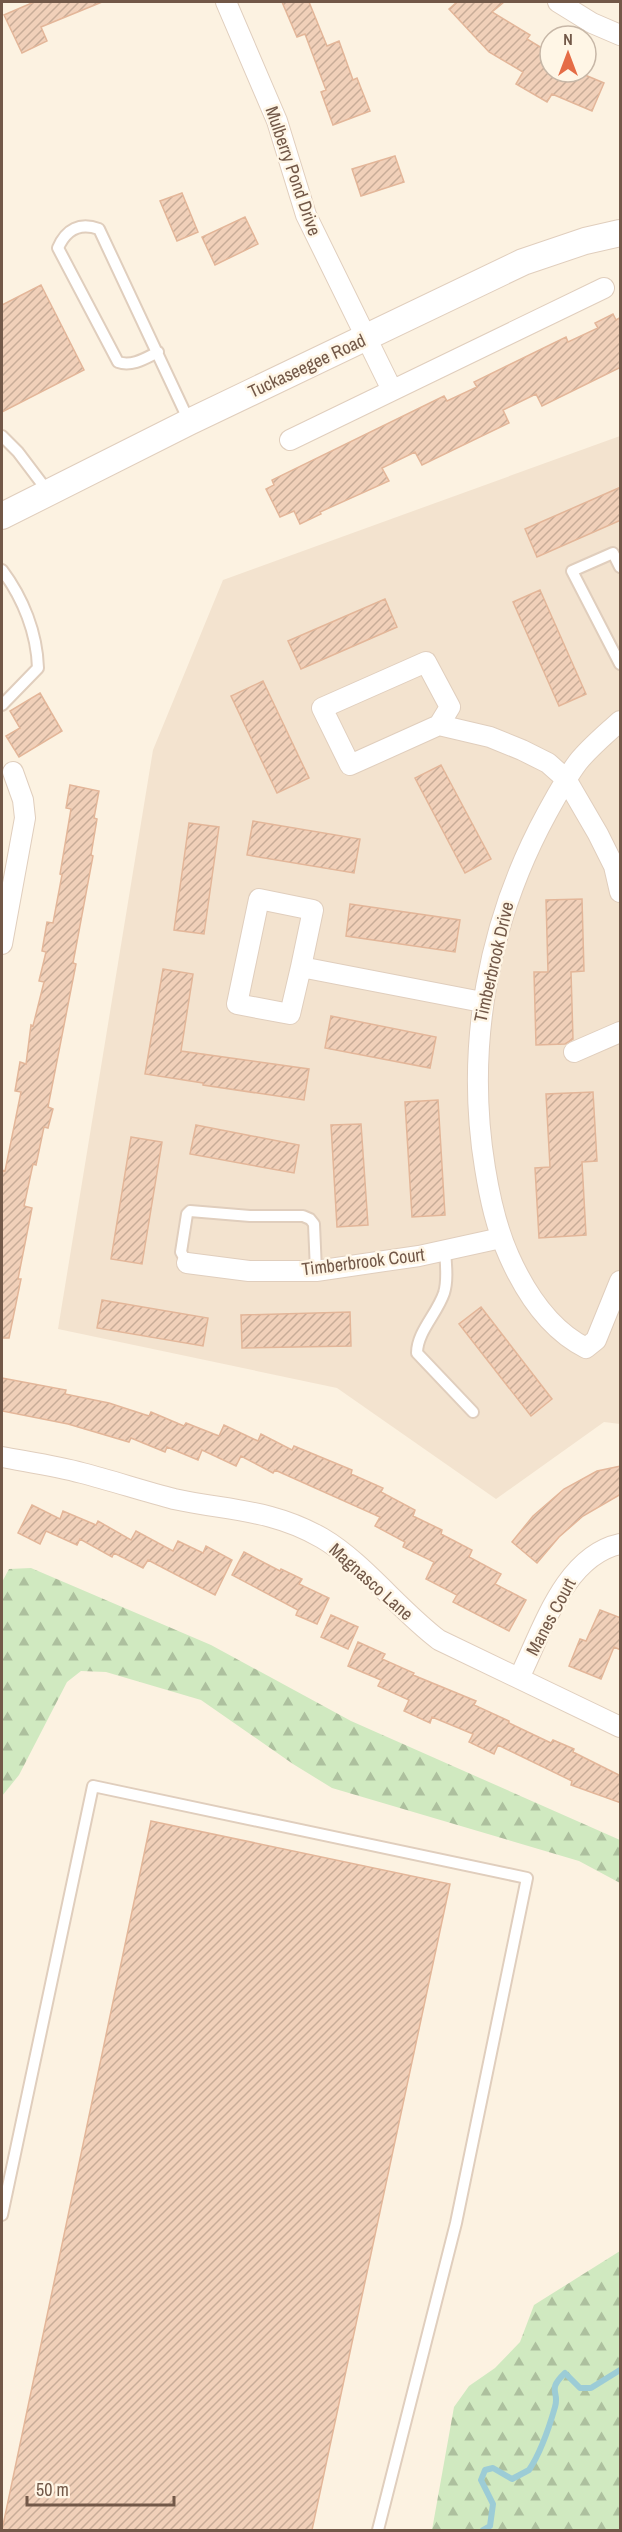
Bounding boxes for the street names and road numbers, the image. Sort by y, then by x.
street label: Mulberry Pond Drive [260,103,327,239]
street label: Tuckaseegee Road [244,327,370,404]
street label: Timberbrook Drive [468,899,519,1024]
street label: Timberbrook Court [300,1242,426,1281]
street label: Magnasco Lane [324,1537,419,1626]
street label: Manes Court [520,1574,581,1660]

